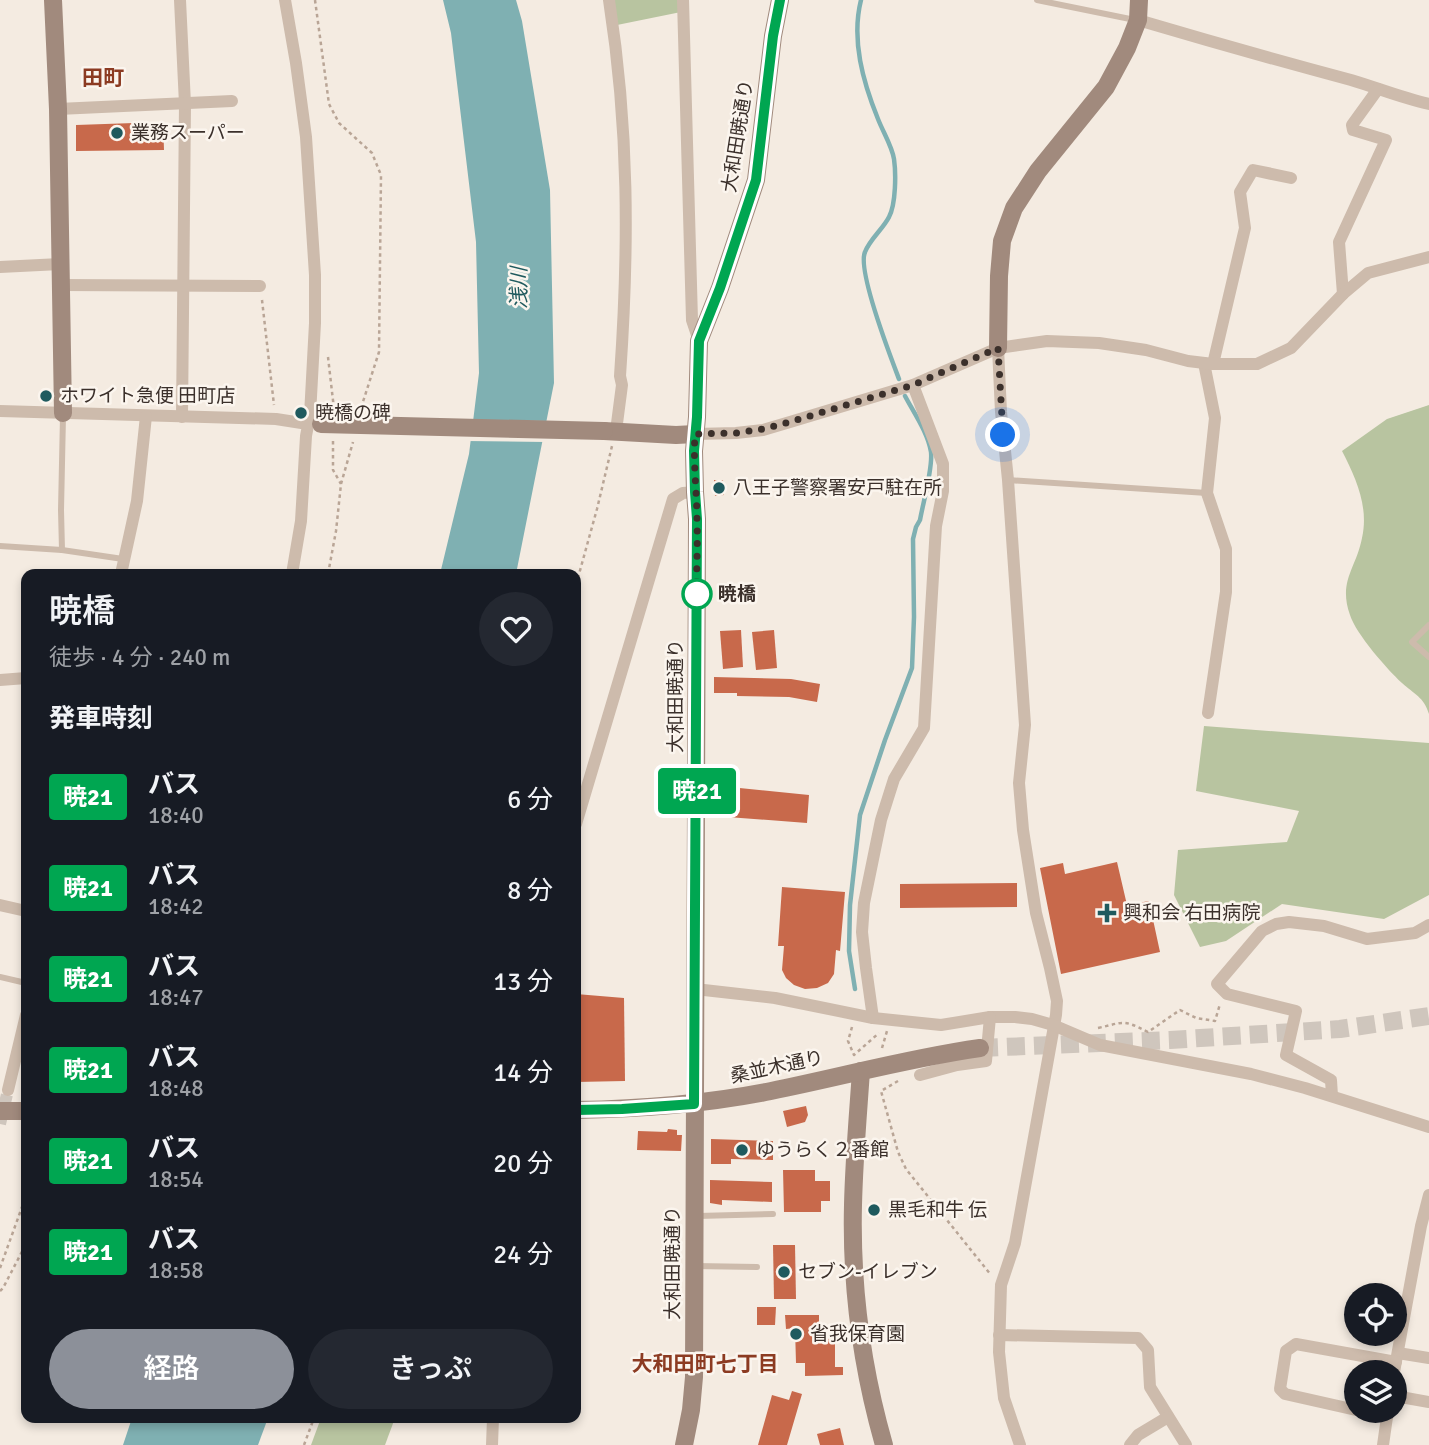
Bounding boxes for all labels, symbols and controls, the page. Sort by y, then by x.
district label: 田町 [82,65,124,91]
street label: 大和田暁通り [717,78,759,194]
place label: 業務スーパー [131,121,245,145]
marker: 業務スーパー [109,125,125,141]
water label: 浅川 [506,265,532,309]
place label: ホワイト急便 田町店 [60,384,235,408]
marker: ホワイト急便 田町店 [38,388,54,404]
place label: 暁橋の碑 [315,401,391,425]
marker: 暁橋の碑 [293,405,309,421]
your location [985,417,1020,452]
place label: 八王子警察署安戸駐在所 [733,476,942,500]
marker: 八王子警察署安戸駐在所 [711,480,727,496]
marker: 暁橋 [682,579,712,609]
place label: 暁橋 [718,582,756,606]
text: 暁橋 [49,591,115,632]
button: heart [479,592,553,666]
street label: 大和田暁通り [664,639,688,753]
text: 徒歩 · 4 分 · 240 m [49,643,230,672]
text: 発車時刻 [49,703,153,735]
line badge: 暁21 [657,768,737,814]
text: バス [148,769,200,801]
text: 暁21 [672,776,722,806]
text: 暁21 [63,782,113,812]
text: 6 分 [507,784,553,816]
text: 18:40 [148,801,204,830]
text: バス [148,860,200,892]
text: 暁21 [63,873,113,903]
text: 8 分 [507,875,553,907]
text: 18:42 [148,892,204,921]
place label: 興和会 右田病院 [1123,901,1260,925]
marker: 興和会 右田病院 [1097,903,1117,923]
text: バス [148,951,200,983]
text: 暁21 [63,964,113,994]
text: 13 分 [493,966,553,998]
text: 18:47 [148,983,204,1012]
text: バス [148,1042,200,1074]
street label: 桑並木通り [728,1045,826,1089]
text: 暁21 [63,1055,113,1085]
text: 14 分 [493,1057,553,1089]
text: 18:48 [148,1074,204,1103]
text: バス [148,1133,200,1165]
place label: ゆうらく２番館 [756,1138,889,1162]
marker: ゆうらく２番館 [734,1142,750,1158]
text: 暁21 [63,1146,113,1176]
text: 20 分 [493,1148,553,1180]
text: 18:54 [148,1165,204,1194]
place label: 黒毛和牛 伝 [888,1198,987,1222]
marker: 黒毛和牛 伝 [866,1202,882,1218]
street label: 大和田暁通り [661,1206,685,1320]
text: バス [148,1224,200,1256]
text: 暁21 [63,1237,113,1267]
text: 24 分 [493,1239,553,1271]
text: 18:58 [148,1256,204,1285]
place label: セブン-イレブン [798,1260,938,1284]
marker: セブン-イレブン [776,1264,792,1280]
map controls [1344,1283,1407,1423]
button: locate [1344,1283,1407,1346]
place label: 省我保育園 [810,1322,905,1346]
marker: 省我保育園 [788,1326,804,1342]
button: 経路 [49,1329,294,1409]
button: きっぷ [308,1329,553,1409]
district label: 大和田町七丁目 [632,1351,779,1377]
button: layers [1344,1360,1407,1423]

